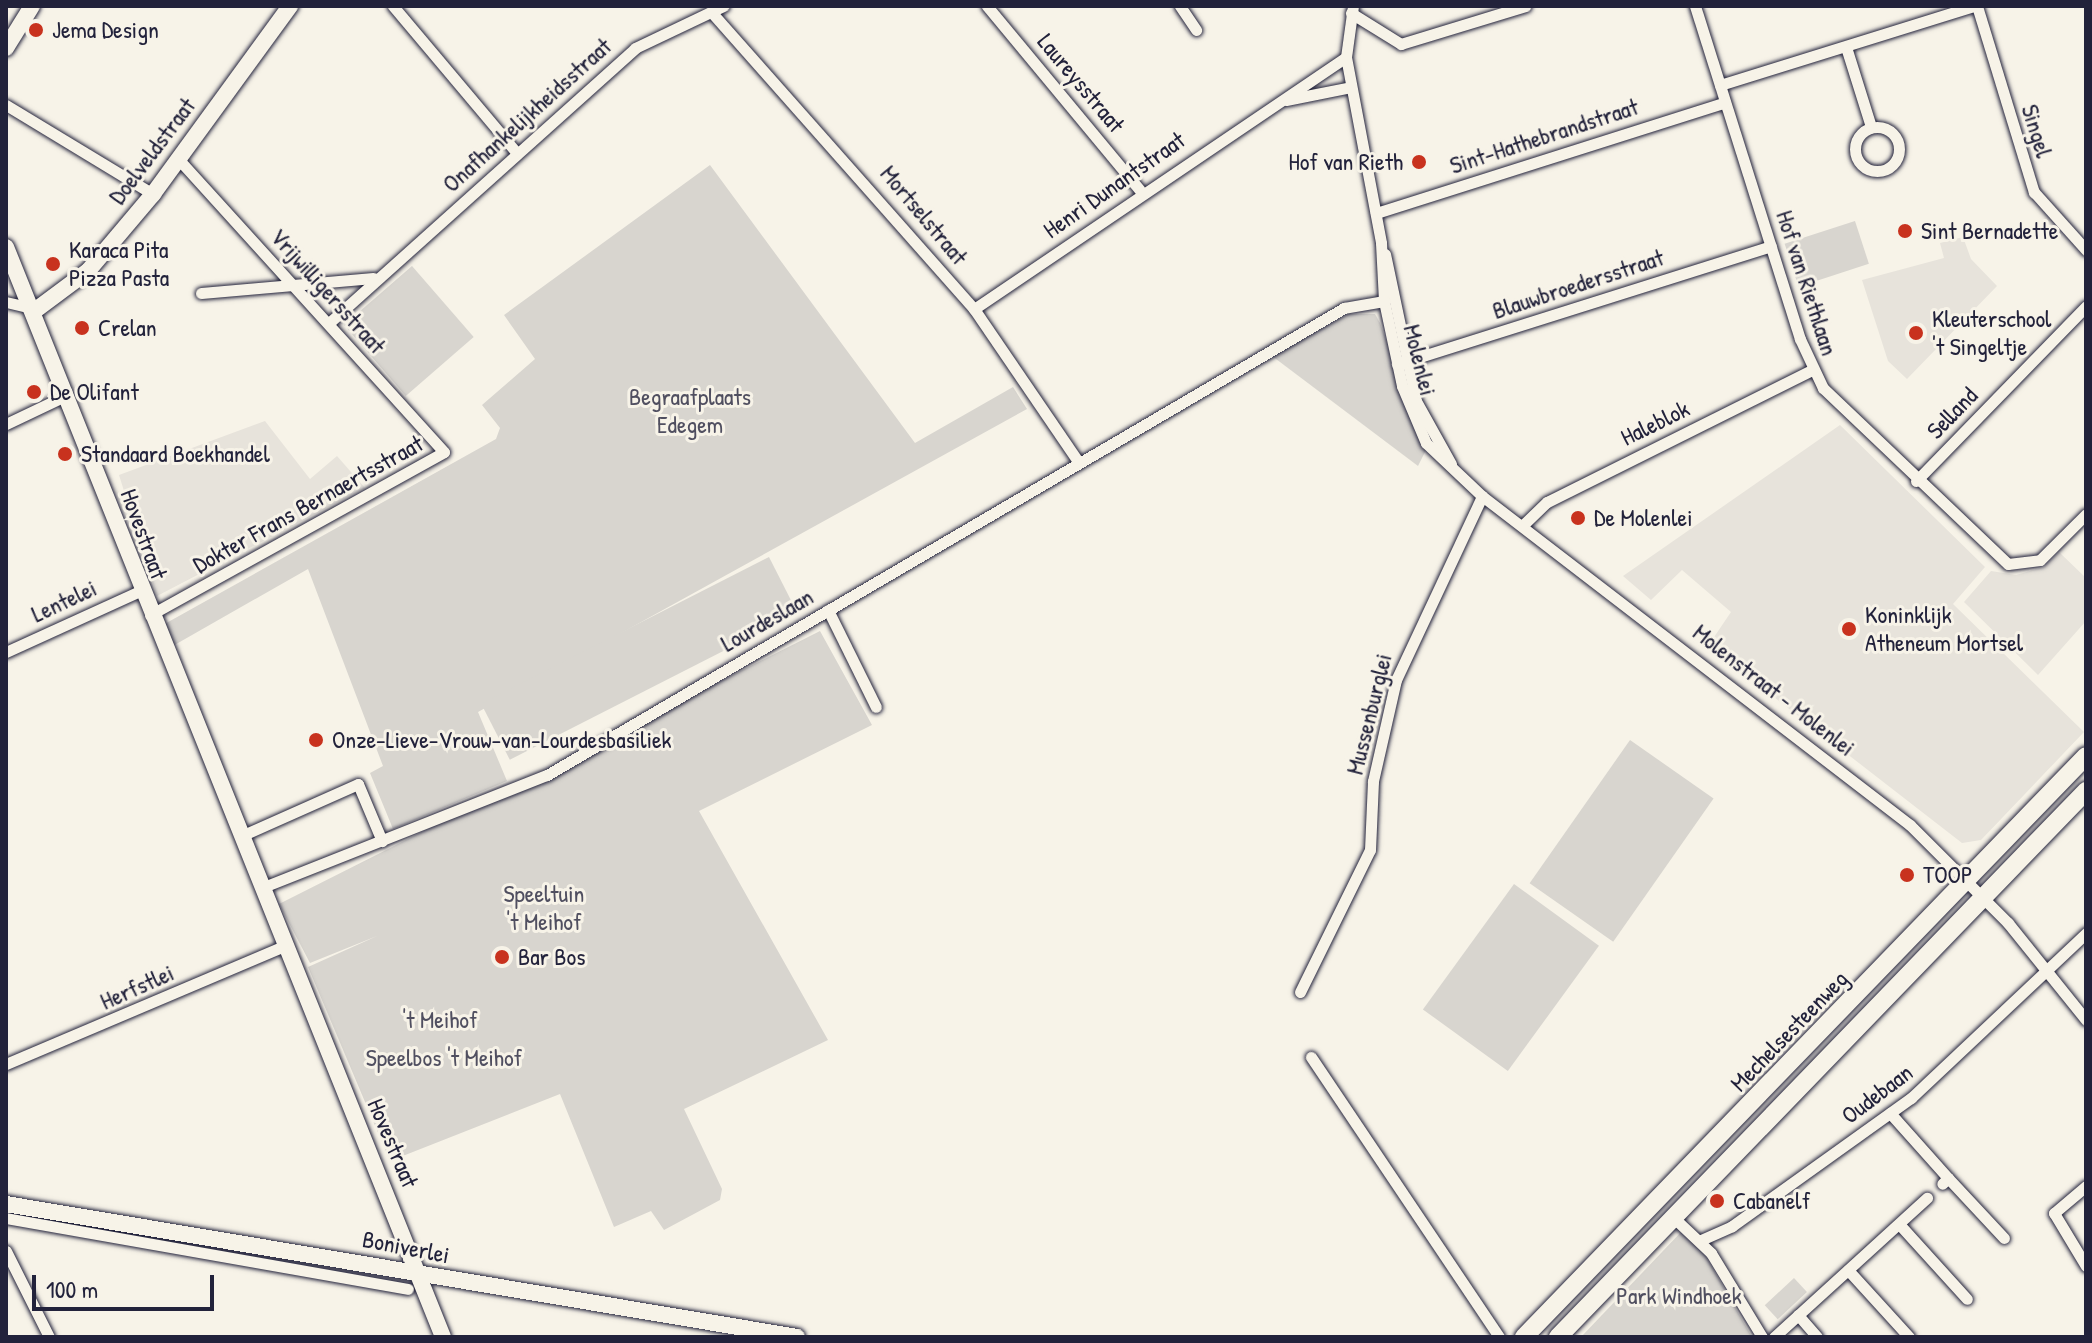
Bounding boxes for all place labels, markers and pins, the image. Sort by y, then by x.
place label: Jema Design [52,16,159,44]
marker: Jema Design [27,21,45,39]
place label: Hof van Rieth [1288,148,1403,176]
marker: Hof van Rieth [1410,153,1428,171]
place label: Sint Bernadette [1921,217,2058,245]
marker: Sint Bernadette [1896,222,1914,240]
place label: Karaca Pita Pizza Pasta [69,236,169,292]
marker: Karaca Pita Pizza Pasta [44,255,62,273]
place label: Kleuterschool 't Singeltje [1932,305,2051,361]
place label: Crelan [98,314,157,342]
marker: Crelan [73,319,91,337]
marker: Kleuterschool 't Singeltje [1907,324,1925,342]
place label: De Olifant [50,378,139,406]
marker: De Olifant [25,383,43,401]
place label: Standaard Boekhandel [81,440,270,468]
marker: Standaard Boekhandel [56,445,74,463]
place label: De Molenlei [1594,504,1693,532]
marker: De Molenlei [1569,509,1587,527]
place label: Koninklijk Atheneum Mortsel [1865,601,2023,657]
marker: Koninklijk Atheneum Mortsel [1840,620,1858,638]
place label: Onze-Lieve-Vrouw-van-Lourdesbasiliek [332,726,672,754]
marker: Onze-Lieve-Vrouw-van-Lourdesbasiliek [307,731,325,749]
place label: TOOP [1923,861,1972,889]
marker: TOOP [1898,866,1916,884]
place label: Bar Bos [518,943,585,971]
marker: Bar Bos [493,948,511,966]
place label: Cabanelf [1733,1187,1810,1215]
marker: Cabanelf [1708,1192,1726,1210]

